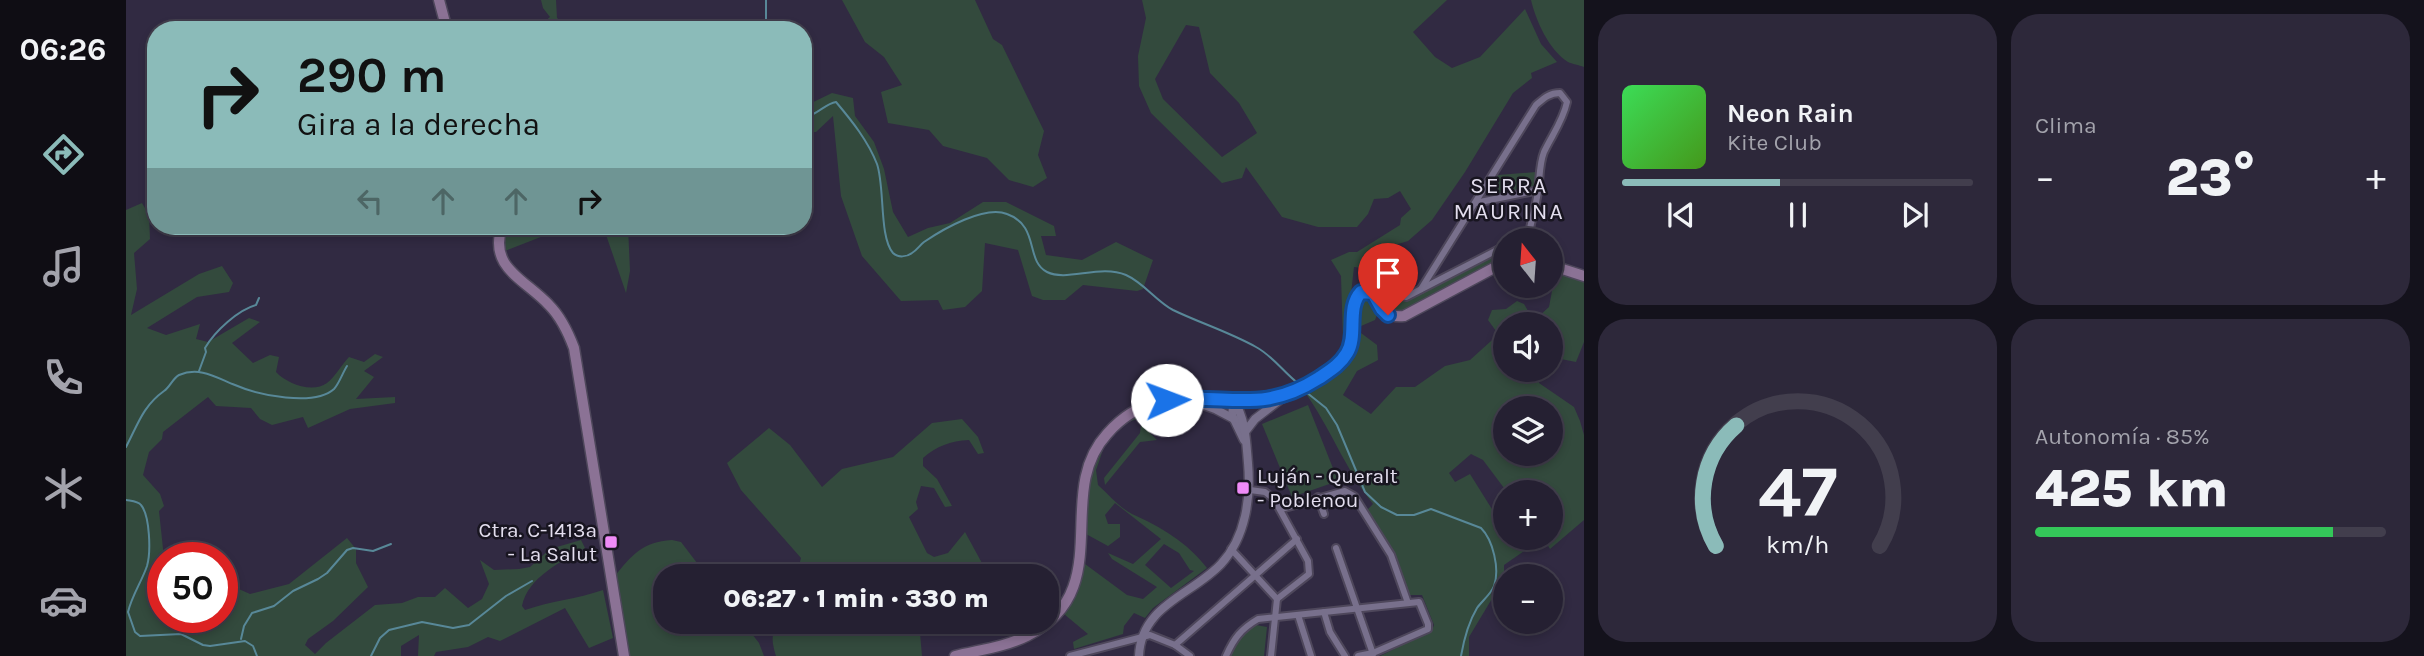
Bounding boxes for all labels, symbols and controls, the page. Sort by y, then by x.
text: 06:26 [19,31,107,68]
text: 290 m [297,47,446,104]
icon: right [182,49,273,140]
text: Neon Rain [1727,98,1854,129]
text: Gira a la derecha [297,106,540,143]
text: Clima [2035,112,2097,139]
text: Kite Club [1727,129,1822,156]
icon: directions [39,130,88,179]
text: 23° [2166,147,2255,208]
text: − [2035,155,2055,200]
text: + [2366,155,2386,200]
district label: SERRA MAURINA [1453,172,1565,225]
icon: left [351,182,389,220]
icon: ahead [424,182,462,220]
icon: ahead [497,182,535,220]
icon: right [570,182,608,220]
icon: previous [1662,196,1700,234]
icon: pause [1779,196,1817,234]
icon: next [1896,196,1934,234]
north arrow [1493,228,1563,298]
map controls [1493,228,1563,634]
icon: music [39,242,88,291]
pin [1358,243,1418,315]
icon: arrive [1369,254,1407,292]
button: sound [1493,312,1563,382]
icon: phone [39,353,88,402]
position arrow [1130,363,1204,437]
button: layers [1493,396,1563,466]
text: Autonomía · 85% [2035,423,2210,450]
text: 47 [1758,450,1837,535]
text: 425 km [2035,458,2228,519]
icon: climate [39,464,88,513]
place label: Luján - Queralt - Poblenou [1257,464,1398,512]
marker: Luján - Queralt - Poblenou [1235,480,1251,496]
button: + [1493,480,1563,550]
place label: Ctra. C-1413a - La Salut [479,518,597,566]
text: km/h [1766,530,1829,559]
marker: Ctra. C-1413a - La Salut [603,534,619,550]
speed limit sign: 50 [147,542,238,633]
button: − [1493,564,1563,634]
icon: car [39,576,88,625]
text: 06:27 · 1 min · 330 m [723,583,989,614]

